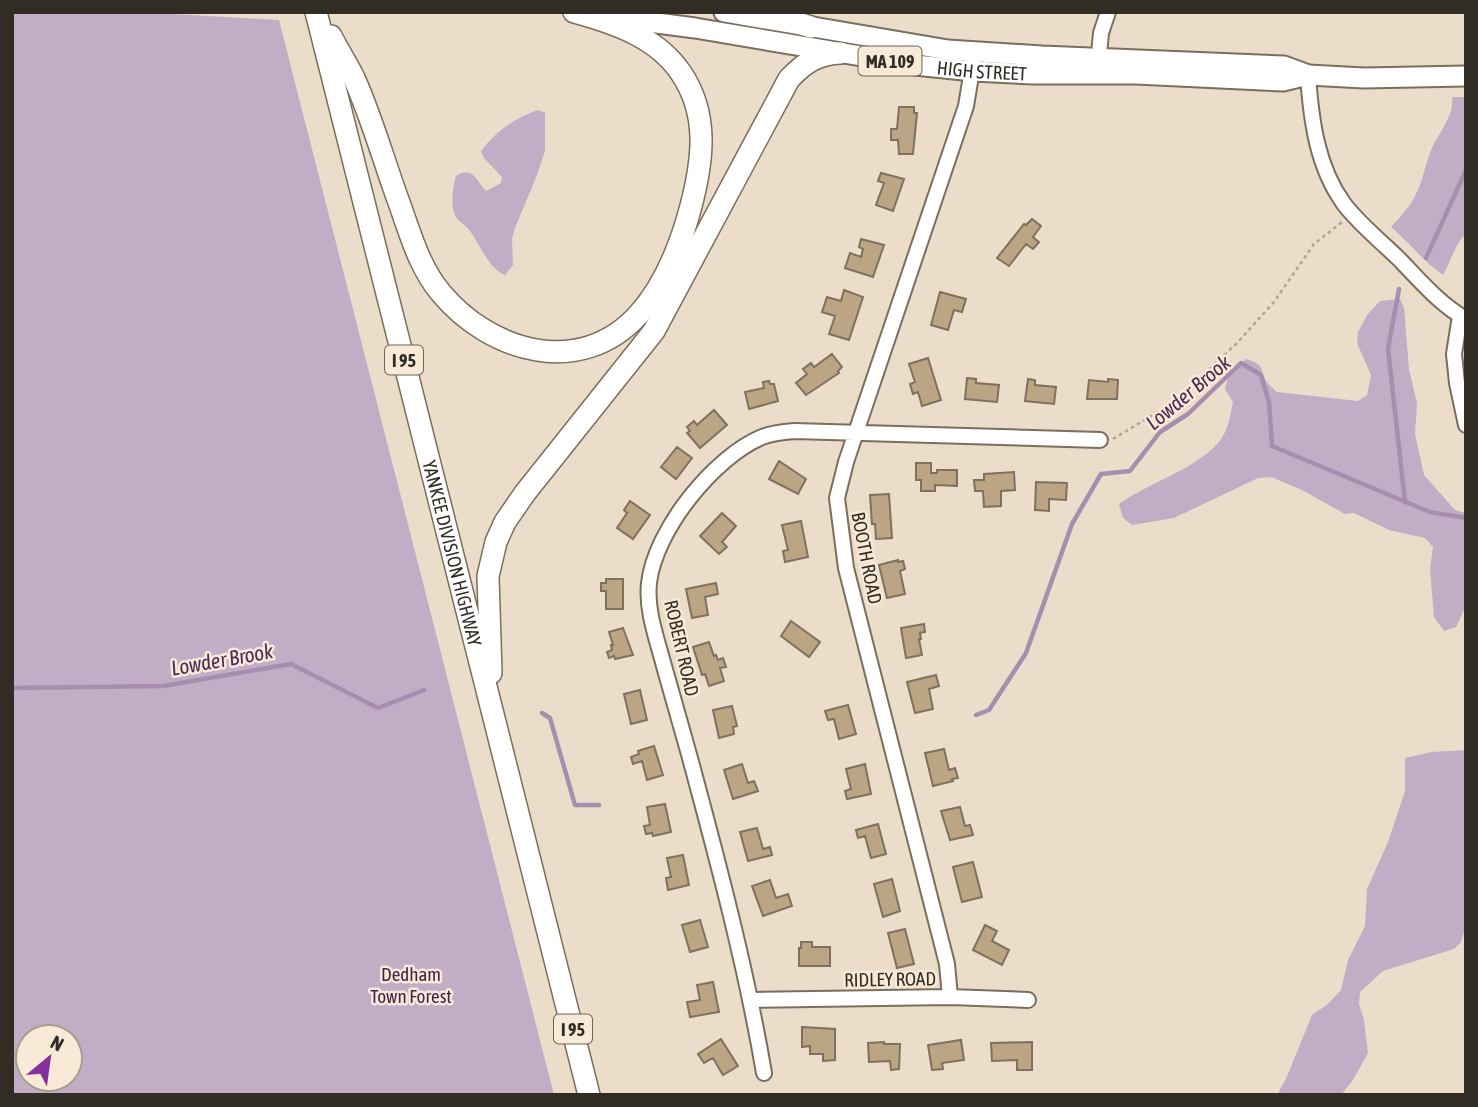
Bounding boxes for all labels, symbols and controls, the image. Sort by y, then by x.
road number: MA 109 [858,46,922,76]
street label: HIGH STREET [936,56,1028,85]
road number: I 95 [385,346,423,374]
water label: Lowder Brook [1141,349,1236,434]
street label: YANKEE DIVISION HIGHWAY [418,458,487,649]
street label: BOOTH ROAD [847,510,887,606]
street label: ROBERT ROAD [660,598,704,698]
water label: Lowder Brook [169,638,276,680]
park label: Dedham Town Forest [370,963,452,1007]
street label: RIDLEY ROAD [844,967,936,991]
road number: I 95 [554,1014,592,1044]
north arrow [14,1023,84,1093]
text: N [47,1031,67,1055]

